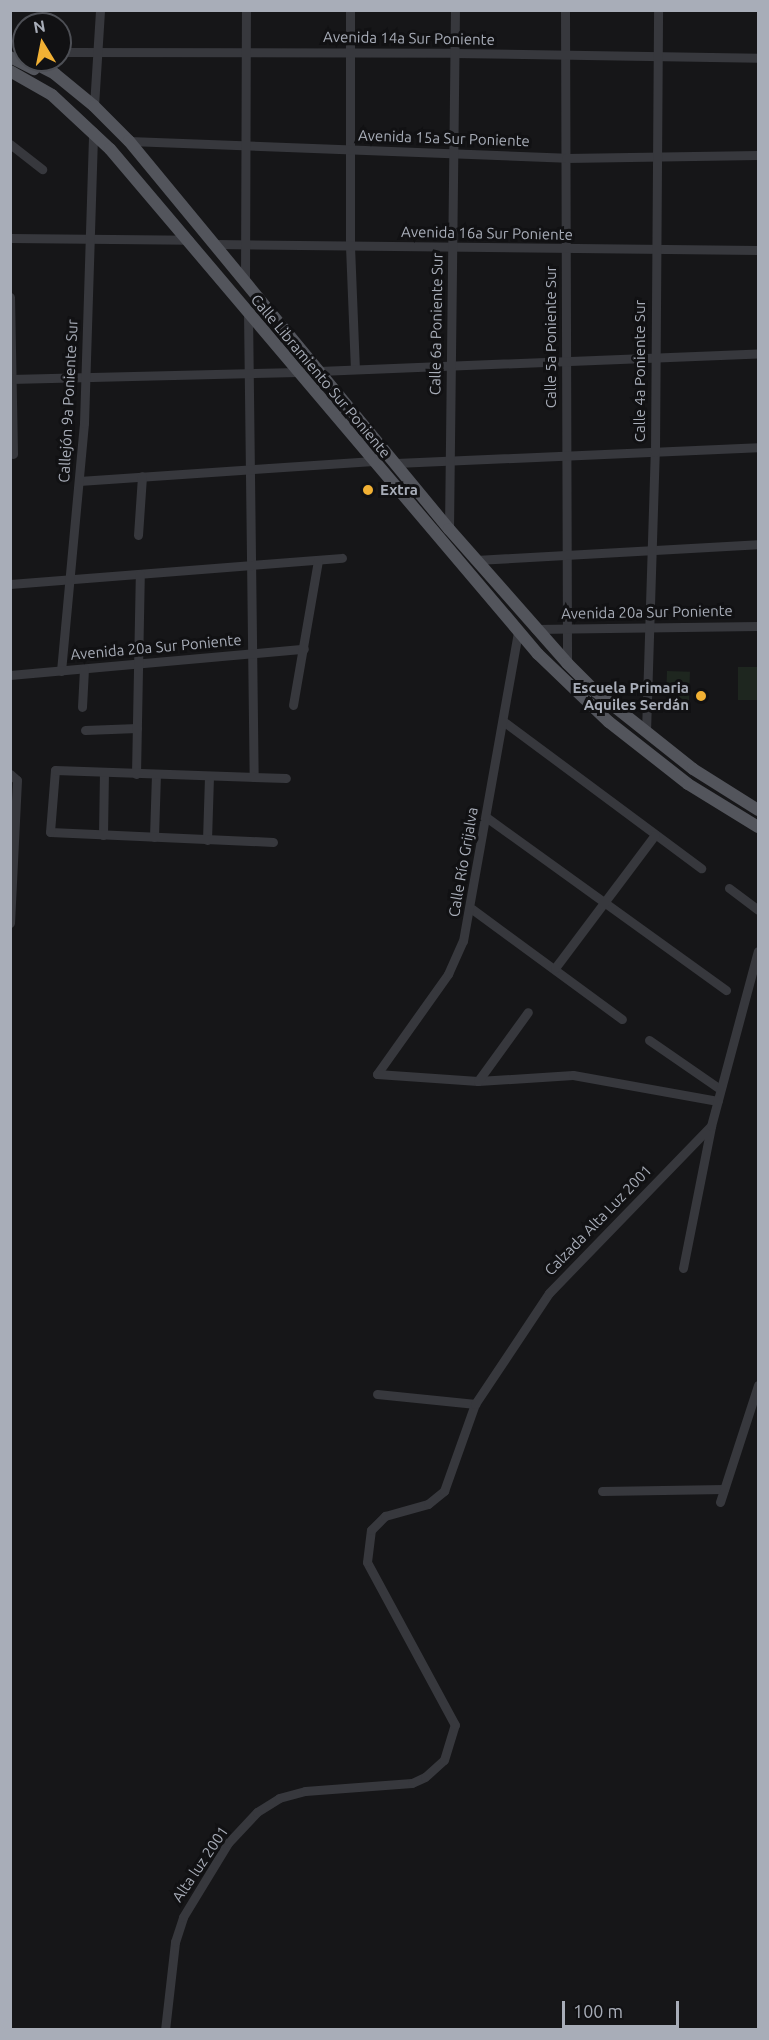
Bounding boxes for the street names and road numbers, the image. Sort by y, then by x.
street label: Avenida 14a Sur Poniente [323,28,495,48]
street label: Avenida 15a Sur Poniente [358,126,530,150]
street label: Avenida 16a Sur Poniente [401,223,573,243]
street label: Calle 6a Poniente Sur [426,253,446,395]
street label: Calle 5a Poniente Sur [542,266,560,408]
street label: Calle Libramiento Sur Poniente [247,291,395,461]
street label: Calle 4a Poniente Sur [631,300,649,442]
street label: Callejón 9a Poniente Sur [55,319,81,483]
street label: Avenida 20a Sur Poniente [561,602,733,622]
street label: Avenida 20a Sur Poniente [70,631,242,663]
street label: Calle Río Grijalva [444,806,482,918]
street label: Calzada Alta Luz 2001 [541,1161,655,1279]
street label: Alta luz 2001 [168,1823,232,1905]

